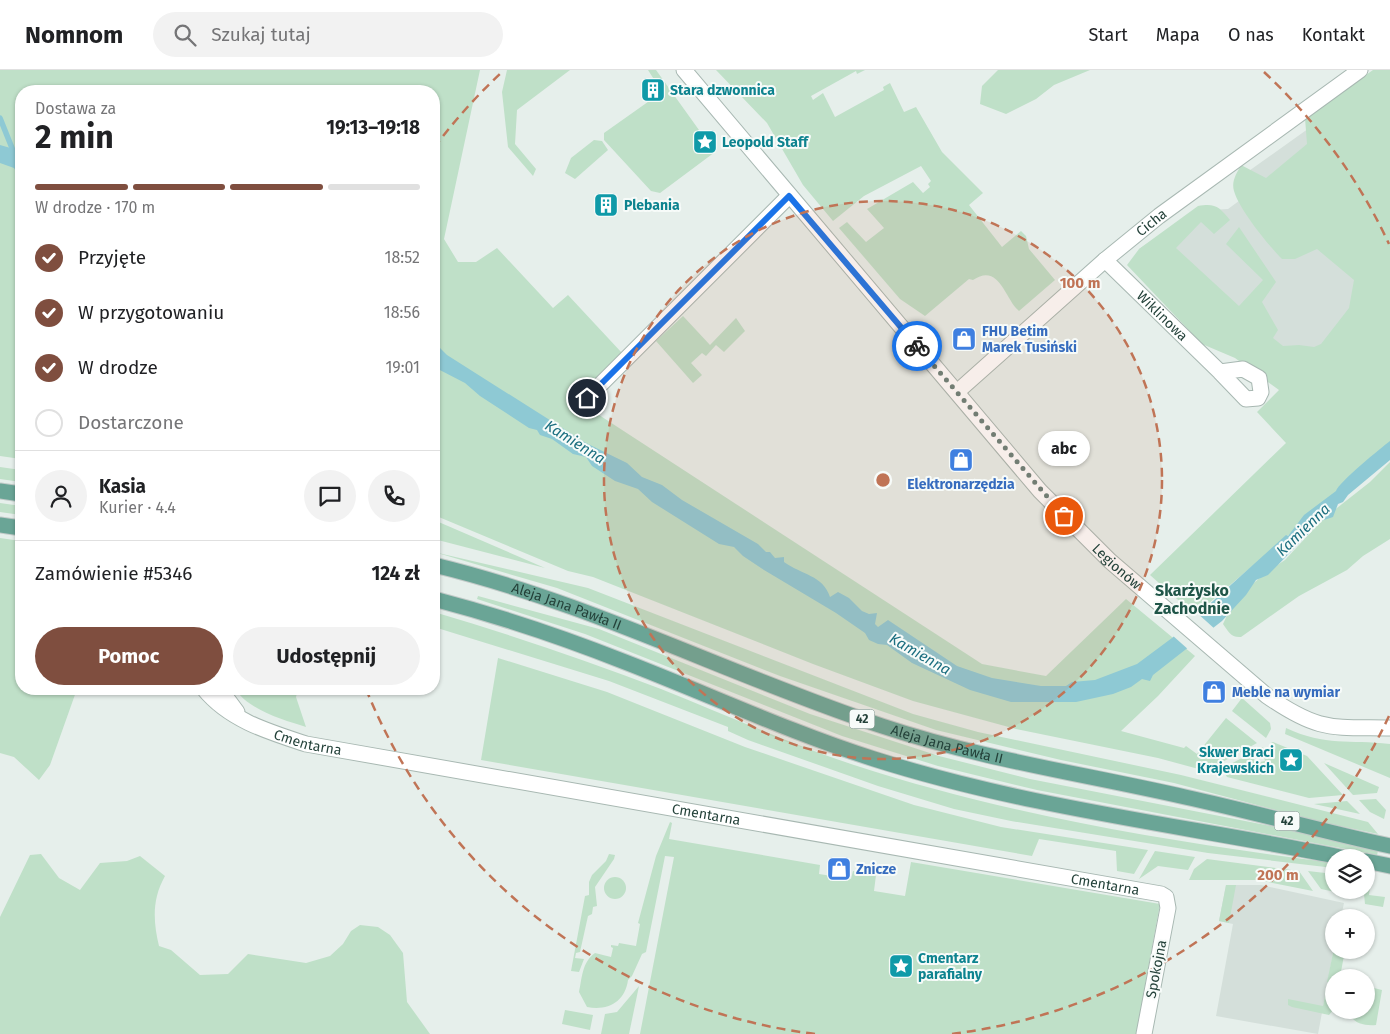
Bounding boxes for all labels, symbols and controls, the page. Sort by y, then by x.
search box [153,12,503,57]
text: Nomnom [25,21,123,49]
icon: search [171,21,199,49]
text: Szukaj tutaj [211,23,311,46]
text: Start [1088,24,1128,46]
text: Mapa [1156,24,1200,46]
text: O nas [1228,24,1274,46]
text: Kontakt [1302,24,1365,46]
building icon: Stara dzwonnica [640,77,666,103]
place label: Stara dzwonnica [670,82,775,99]
text: Dostawa za [35,99,116,118]
text: 19:13–19:18 [326,116,420,139]
text: 2 min [35,118,114,156]
place icon: Leopold Staff [692,129,718,155]
place label: Leopold Staff [722,134,810,151]
building icon: Plebania [593,192,619,218]
place label: Plebania [624,197,680,214]
text: W drodze · 170 m [35,198,155,217]
street label: Cicha [1133,205,1170,240]
icon: check [35,244,63,272]
text: Przyjęte [78,246,146,269]
text: 18:52 [385,248,420,267]
text: 100 m [1060,274,1100,292]
street label: Wiklinowa [1133,288,1191,345]
icon: check [35,299,63,327]
text: W przygotowaniu [78,301,224,324]
text: 18:56 [384,303,420,322]
courier [892,321,942,371]
place label: FHU Betim Marek Tusiński [982,323,1077,356]
shop icon: FHU Betim Marek Tusiński [951,326,977,352]
icon: bike [903,332,931,360]
icon: check [35,354,63,382]
text: W drodze [78,356,158,379]
text: 19:01 [385,358,420,377]
pin [566,377,608,419]
icon: home [573,384,601,412]
text: Dostarczone [78,411,184,434]
water label: Kamienna [542,416,608,468]
callout: abc [1038,431,1090,466]
text: abc [1051,439,1077,458]
shop icon: Elektronarzędzia [948,447,974,473]
button: person [35,470,87,522]
button: chat [304,470,356,522]
button: phone [368,470,420,522]
centre of rings [874,471,892,489]
text: Kasia [99,475,146,498]
place label: Elektronarzędzia [907,476,1015,493]
pin [1043,495,1085,537]
text: Kurier · 4.4 [99,498,176,517]
water label: Kamienna [1272,500,1334,560]
icon: bag [1050,502,1078,530]
street label: Legionów [1088,540,1145,593]
text: Zamówienie #5346 [35,562,192,585]
text: 124 zł [371,562,420,585]
street label: Aleja Jana Pawła II [510,579,624,634]
district label: Skarżysko Zachodnie [1154,581,1230,618]
button: Pomoc [35,627,223,685]
button: Udostępnij [233,627,420,685]
water label: Kamienna [886,629,954,679]
shop icon: Meble na wymiar [1201,679,1227,705]
place label: Meble na wymiar [1232,684,1340,701]
road number: 42 [850,710,874,729]
street label: Aleja Jana Pawła II [889,721,1005,768]
street label: Cmentarna [271,726,343,759]
place label: Skwer Braci Krajewskich [1197,744,1274,777]
place icon: Skwer Braci Krajewskich [1278,747,1304,773]
street label: Cmentarna [671,800,742,829]
road number: 42 [1274,811,1300,830]
map controls [1325,849,1375,1019]
button: layers [1325,849,1375,899]
shop icon: Znicze [826,856,852,882]
place label: Znicze [856,861,896,878]
text: 200 m [1257,866,1299,884]
street label: Cmentarna [1069,870,1141,899]
button: + [1325,909,1375,959]
street label: Spokojna [1143,938,1170,1000]
place label: Cmentarz parafialny [918,950,983,983]
place icon: Cmentarz parafialny [888,953,914,979]
button: − [1325,969,1375,1019]

